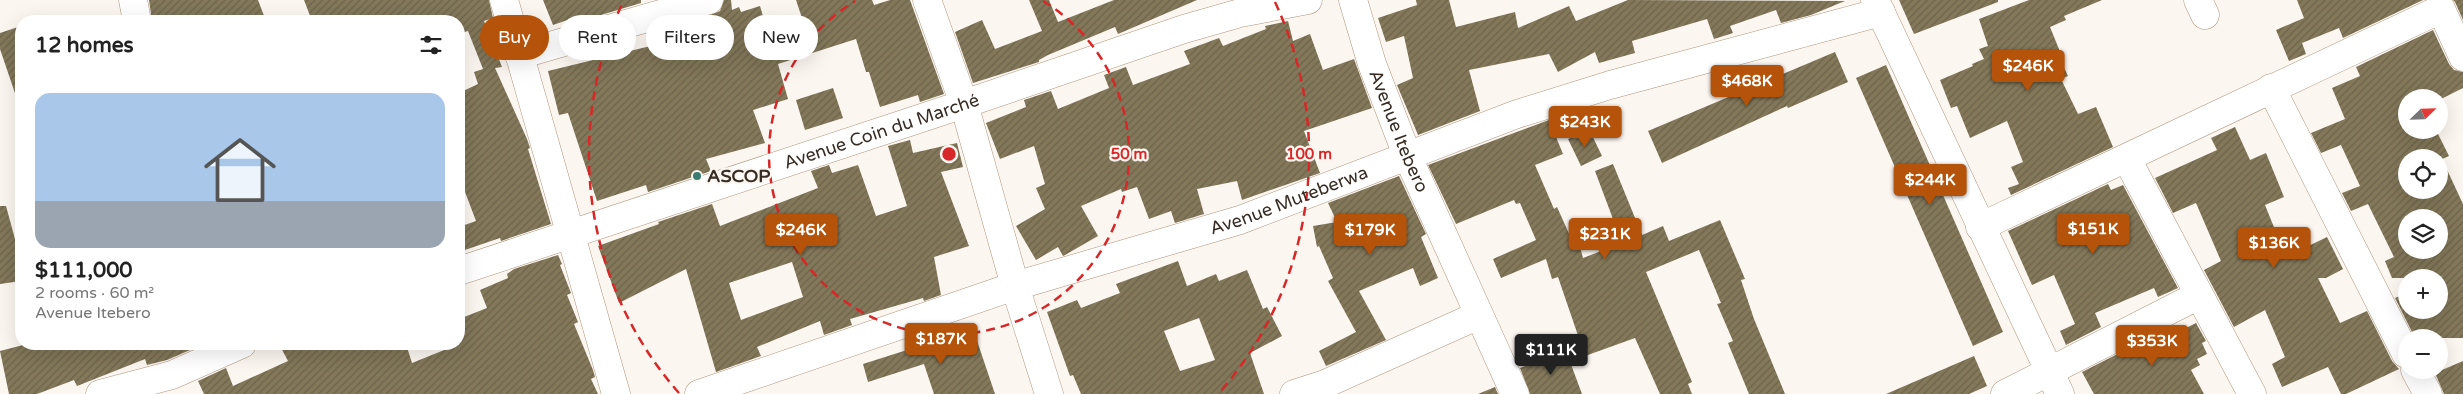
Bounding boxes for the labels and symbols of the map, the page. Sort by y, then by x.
pin: $246K [1993,49,2063,92]
pin: $468K [1712,64,1782,107]
street label: Avenue Itebero [1364,67,1433,196]
street label: Avenue Coin du Marché [781,89,982,174]
north arrow [2398,89,2448,139]
pin: $243K [1550,106,1620,148]
centre of rings [940,145,958,163]
text: 50 m [1111,145,1147,163]
text: 100 m [1286,145,1332,163]
street label: Avenue Muteberwa [1207,161,1371,239]
pin: $244K [1895,164,1965,206]
place label: ASCOP [707,165,770,187]
marker: ASCOP [691,170,703,182]
pin: $151K [2058,212,2128,255]
pin: $246K [766,214,836,256]
pin: $179K [1335,214,1405,256]
pin: $231K [1570,218,1640,260]
pin: $136K [2239,226,2309,269]
pin: $187K [906,322,976,365]
pin: $353K [2117,324,2187,367]
pin: $111K [1516,334,1586,376]

